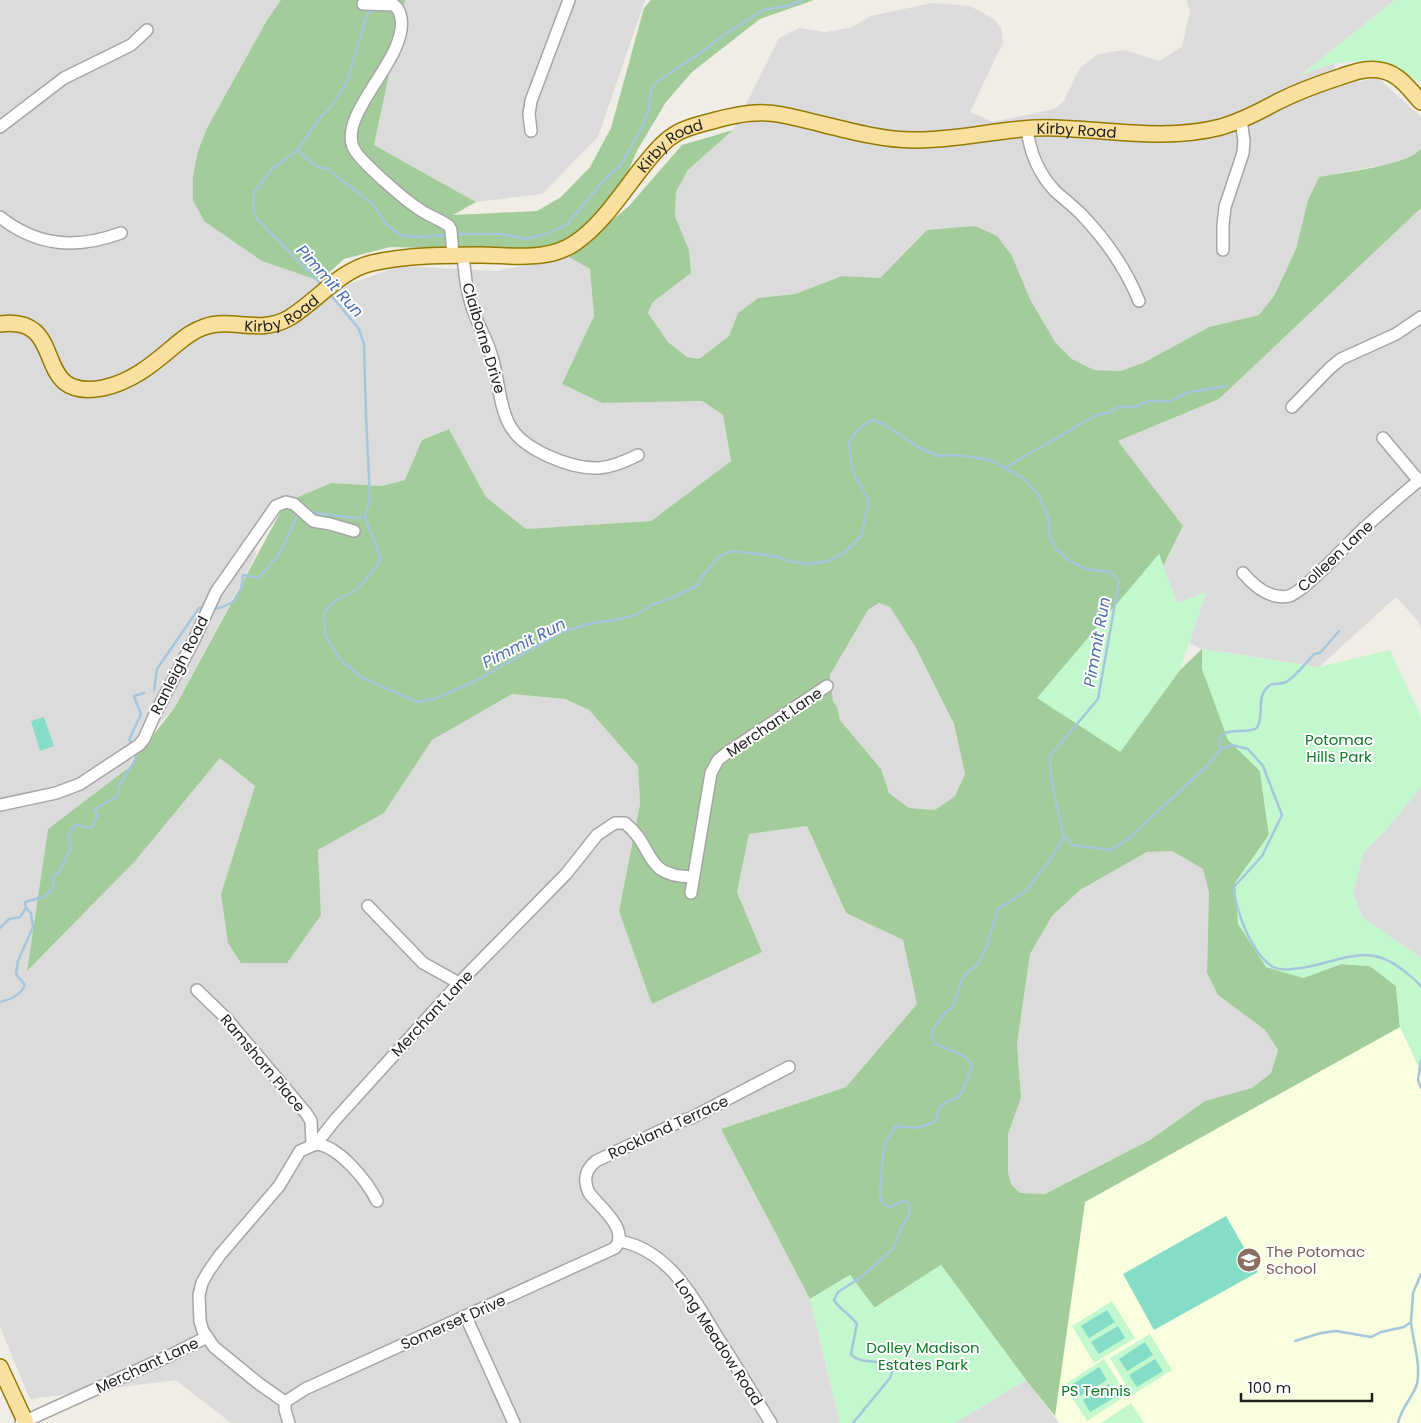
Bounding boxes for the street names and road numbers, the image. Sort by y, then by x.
street label: Kirby Road [632,113,705,177]
street label: Kirby Road [1036,117,1117,143]
street label: Claiborne Drive [457,280,511,396]
street label: Kirby Road [244,289,323,336]
street label: Colleen Lane [1293,515,1377,597]
street label: Ranleigh Road [145,612,213,718]
street label: Merchant Lane [722,682,826,762]
street label: Merchant Lane [386,965,478,1061]
street label: Ramshorn Place [216,1010,310,1116]
street label: Rockland Terrace [605,1090,731,1164]
street label: Long Meadow Road [670,1275,768,1409]
street label: Somerset Drive [397,1289,509,1355]
street label: Merchant Lane [92,1332,202,1398]

